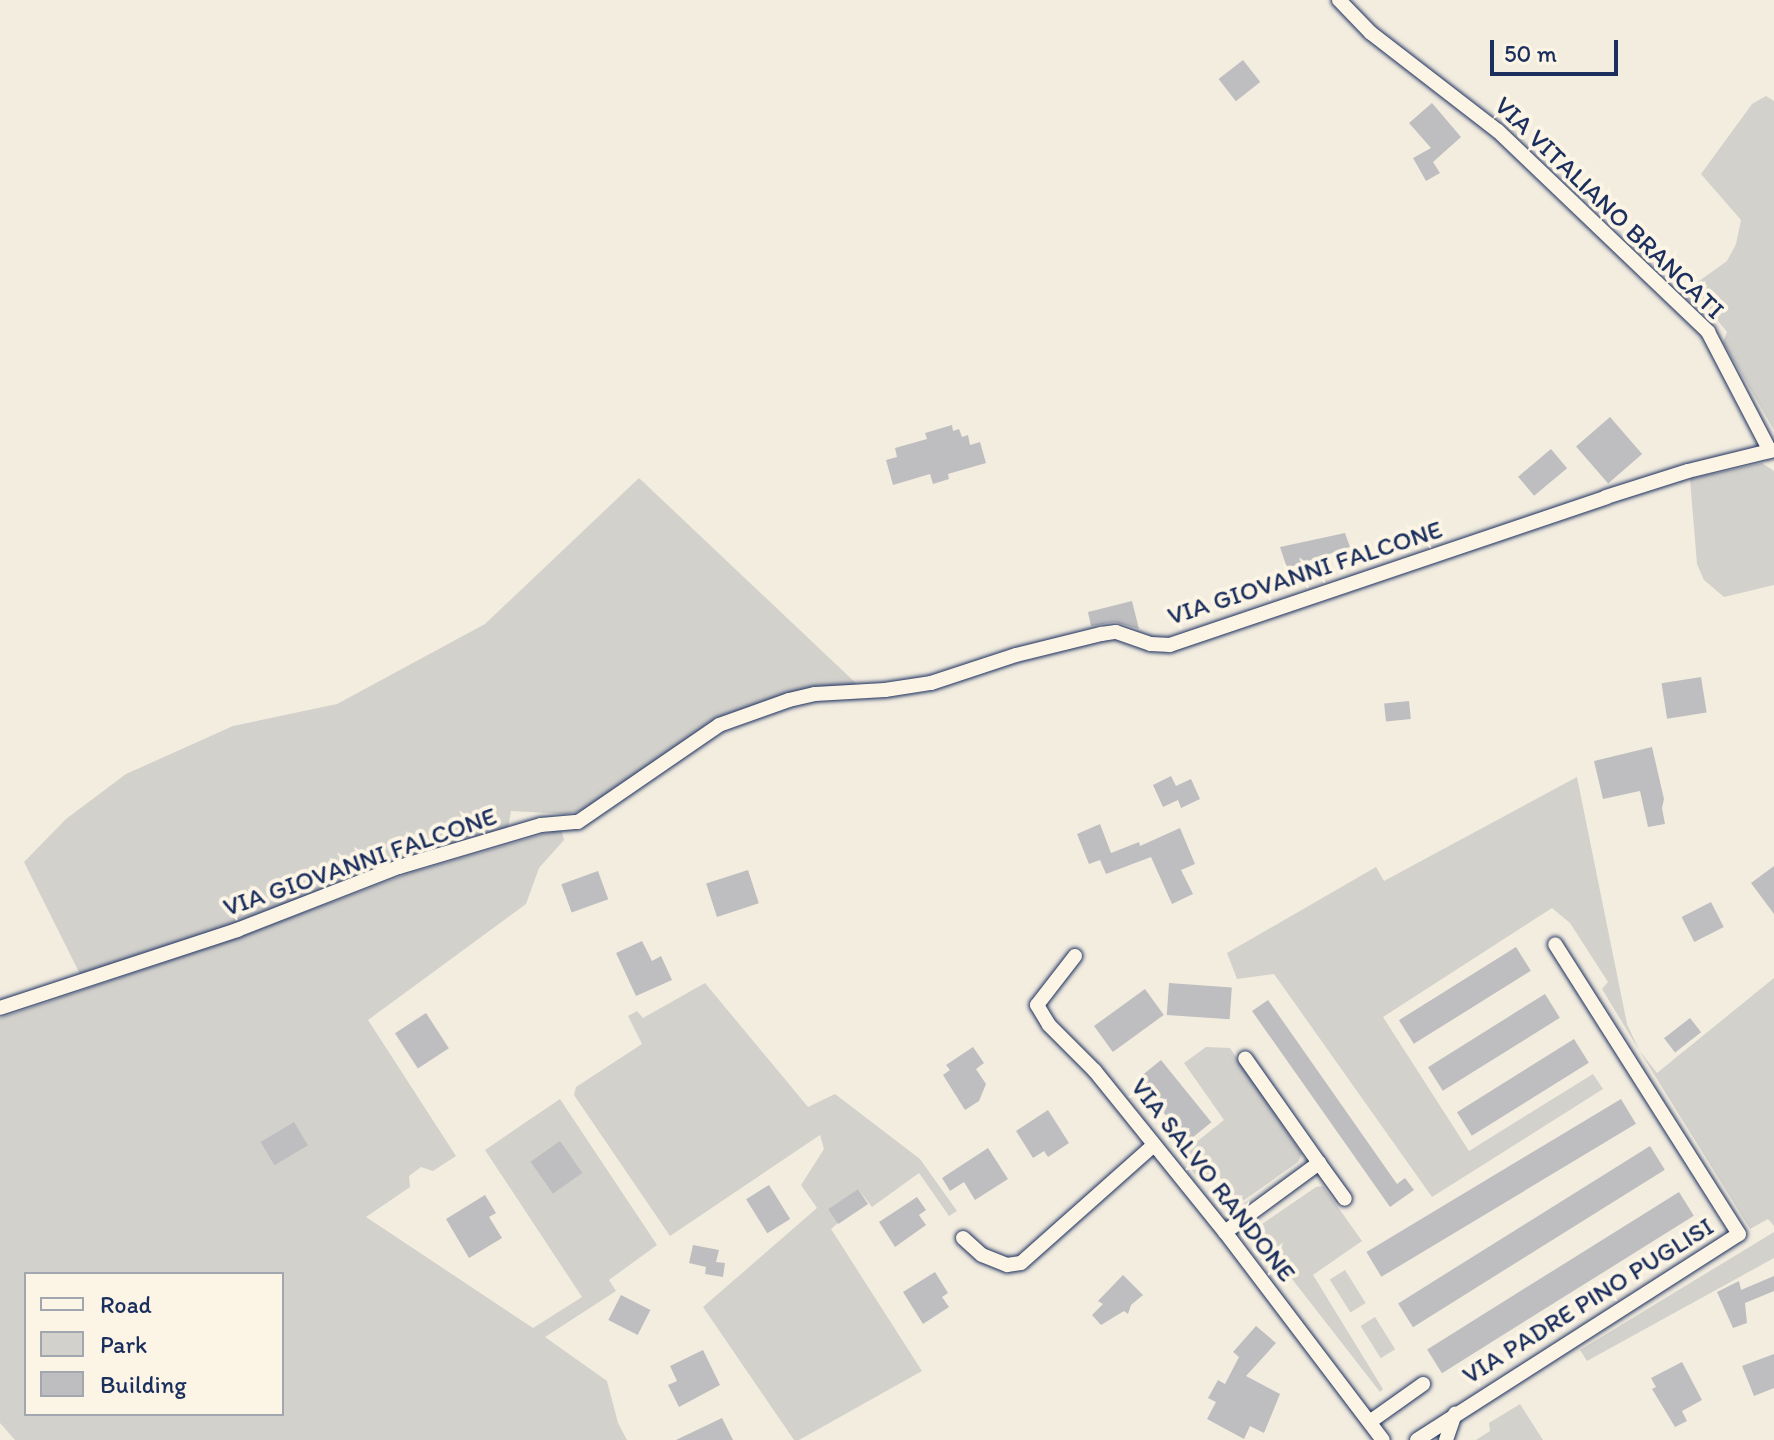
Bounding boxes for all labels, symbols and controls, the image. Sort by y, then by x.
scale bar [1494,24,1622,74]
text: 50 m [1504,39,1557,68]
street label: VIA VITALIANO BRANCATI [1487,89,1731,327]
street label: VIA GIOVANNI FALCONE [1164,514,1446,632]
street label: VIA GIOVANNI FALCONE [220,801,500,923]
street label: VIA SALVO RANDONE [1124,1072,1302,1288]
street label: VIA PADRE PINO PUGLISI [1456,1210,1720,1392]
legend [24,1272,284,1416]
text: Road [100,1290,152,1319]
text: Park [100,1330,147,1359]
text: Building [100,1370,187,1399]

